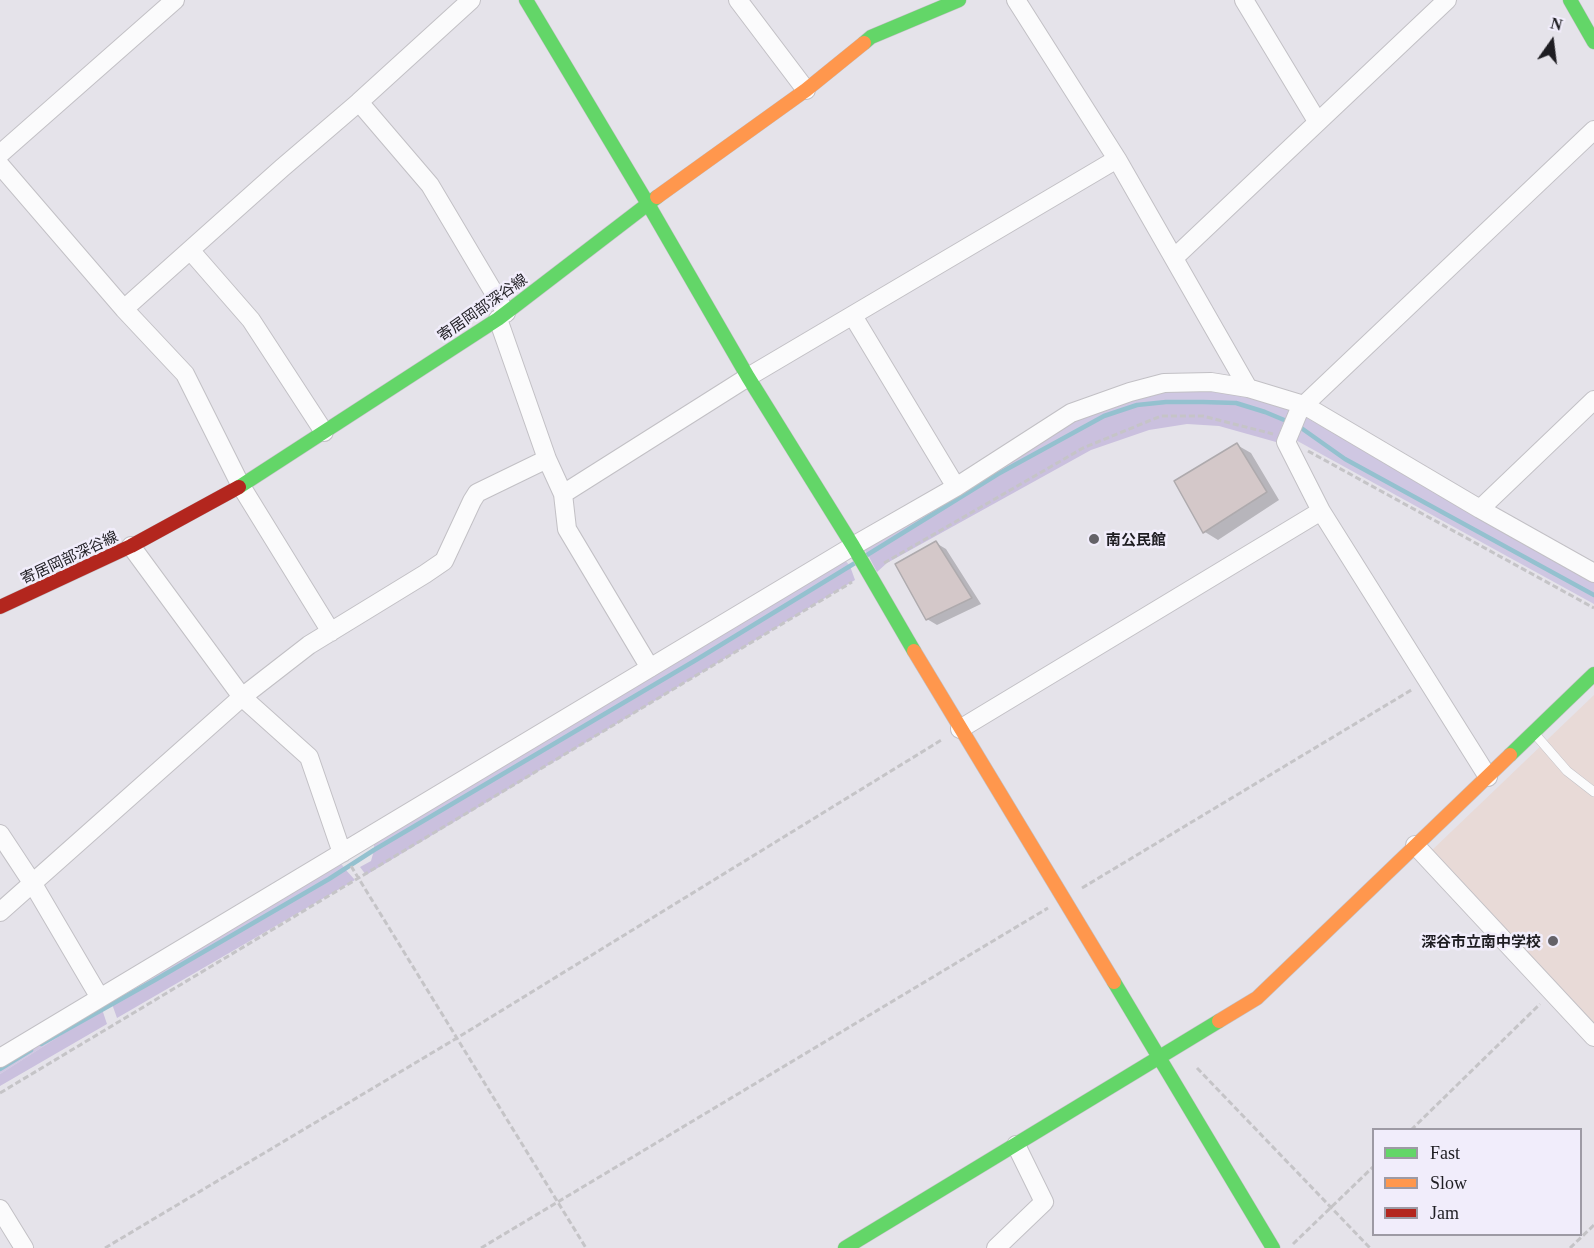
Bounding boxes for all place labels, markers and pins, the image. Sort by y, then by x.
place label: 南公民館 [1106,530,1166,548]
marker: 南公民館 [1087,532,1101,546]
place label: 深谷市立南中学校 [1421,932,1541,950]
marker: 深谷市立南中学校 [1546,934,1560,948]

